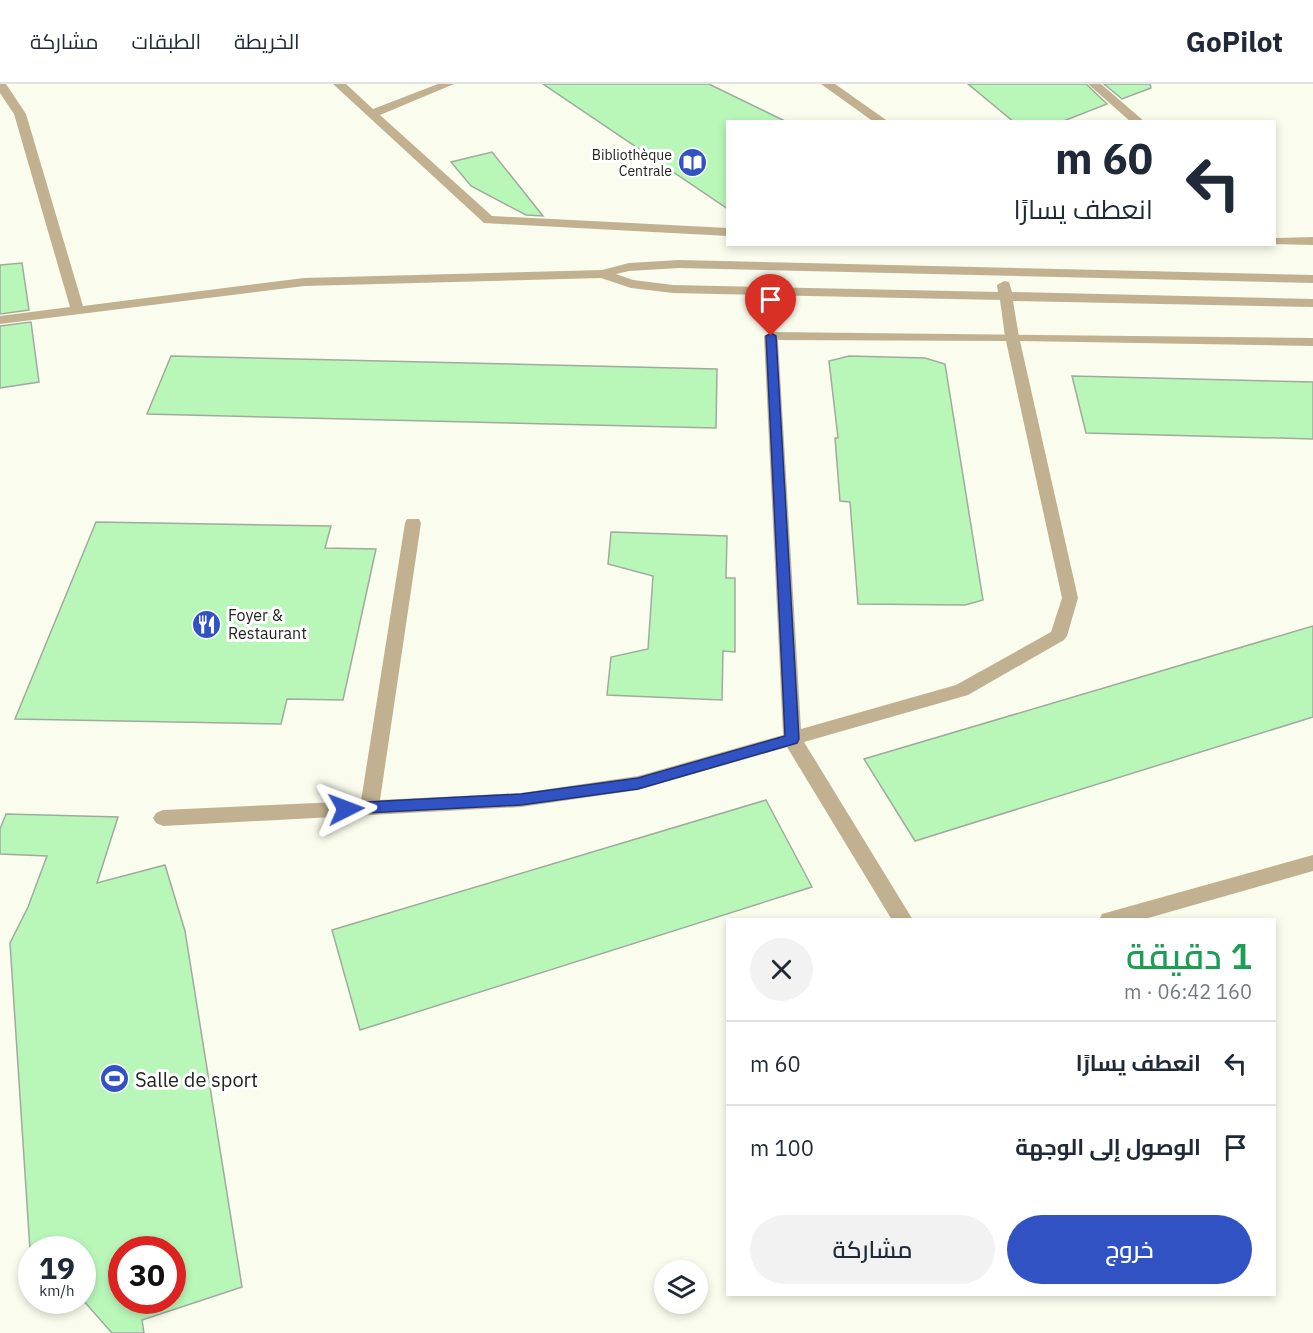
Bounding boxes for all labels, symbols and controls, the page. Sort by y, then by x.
text: GoPilot [1186,23,1283,60]
text: مشاركة [30,27,99,55]
text: الطبقات [132,27,201,55]
text: الخريطة [234,27,300,55]
text: 60 m [1055,131,1153,186]
icon: left [1174,144,1252,222]
place label: Bibliothèque Centrale [592,146,672,180]
library icon: Bibliothèque Centrale [677,147,709,179]
text: انعطف يسارًا [1014,191,1153,226]
pin [745,274,796,336]
icon: arrive [754,283,787,316]
place label: Foyer & Restaurant [228,605,307,643]
restaurant icon: Foyer & Restaurant [191,608,223,640]
position arrow [314,777,378,841]
text: 1 دقيقة [1126,932,1252,979]
button: close [750,938,813,1001]
text: 160 m · 06:42 [1124,978,1252,1005]
icon: left [1219,1047,1252,1080]
text: انعطف يسارًا [1076,1048,1201,1077]
text: 60 m [750,1049,801,1078]
sports icon: Salle de sport [98,1063,130,1095]
place label: Salle de sport [135,1066,258,1093]
icon: arrive [1219,1131,1252,1164]
text: الوصول إلى الوجهة [1015,1132,1201,1161]
text: 100 m [750,1133,814,1162]
button: مشاركة [750,1215,995,1284]
button: خروج [1007,1215,1252,1284]
speed limit sign: 30 [108,1236,186,1314]
text: 19 [39,1248,75,1287]
map controls [654,1260,708,1314]
button: layers [654,1260,708,1314]
text: km/h [39,1281,75,1300]

